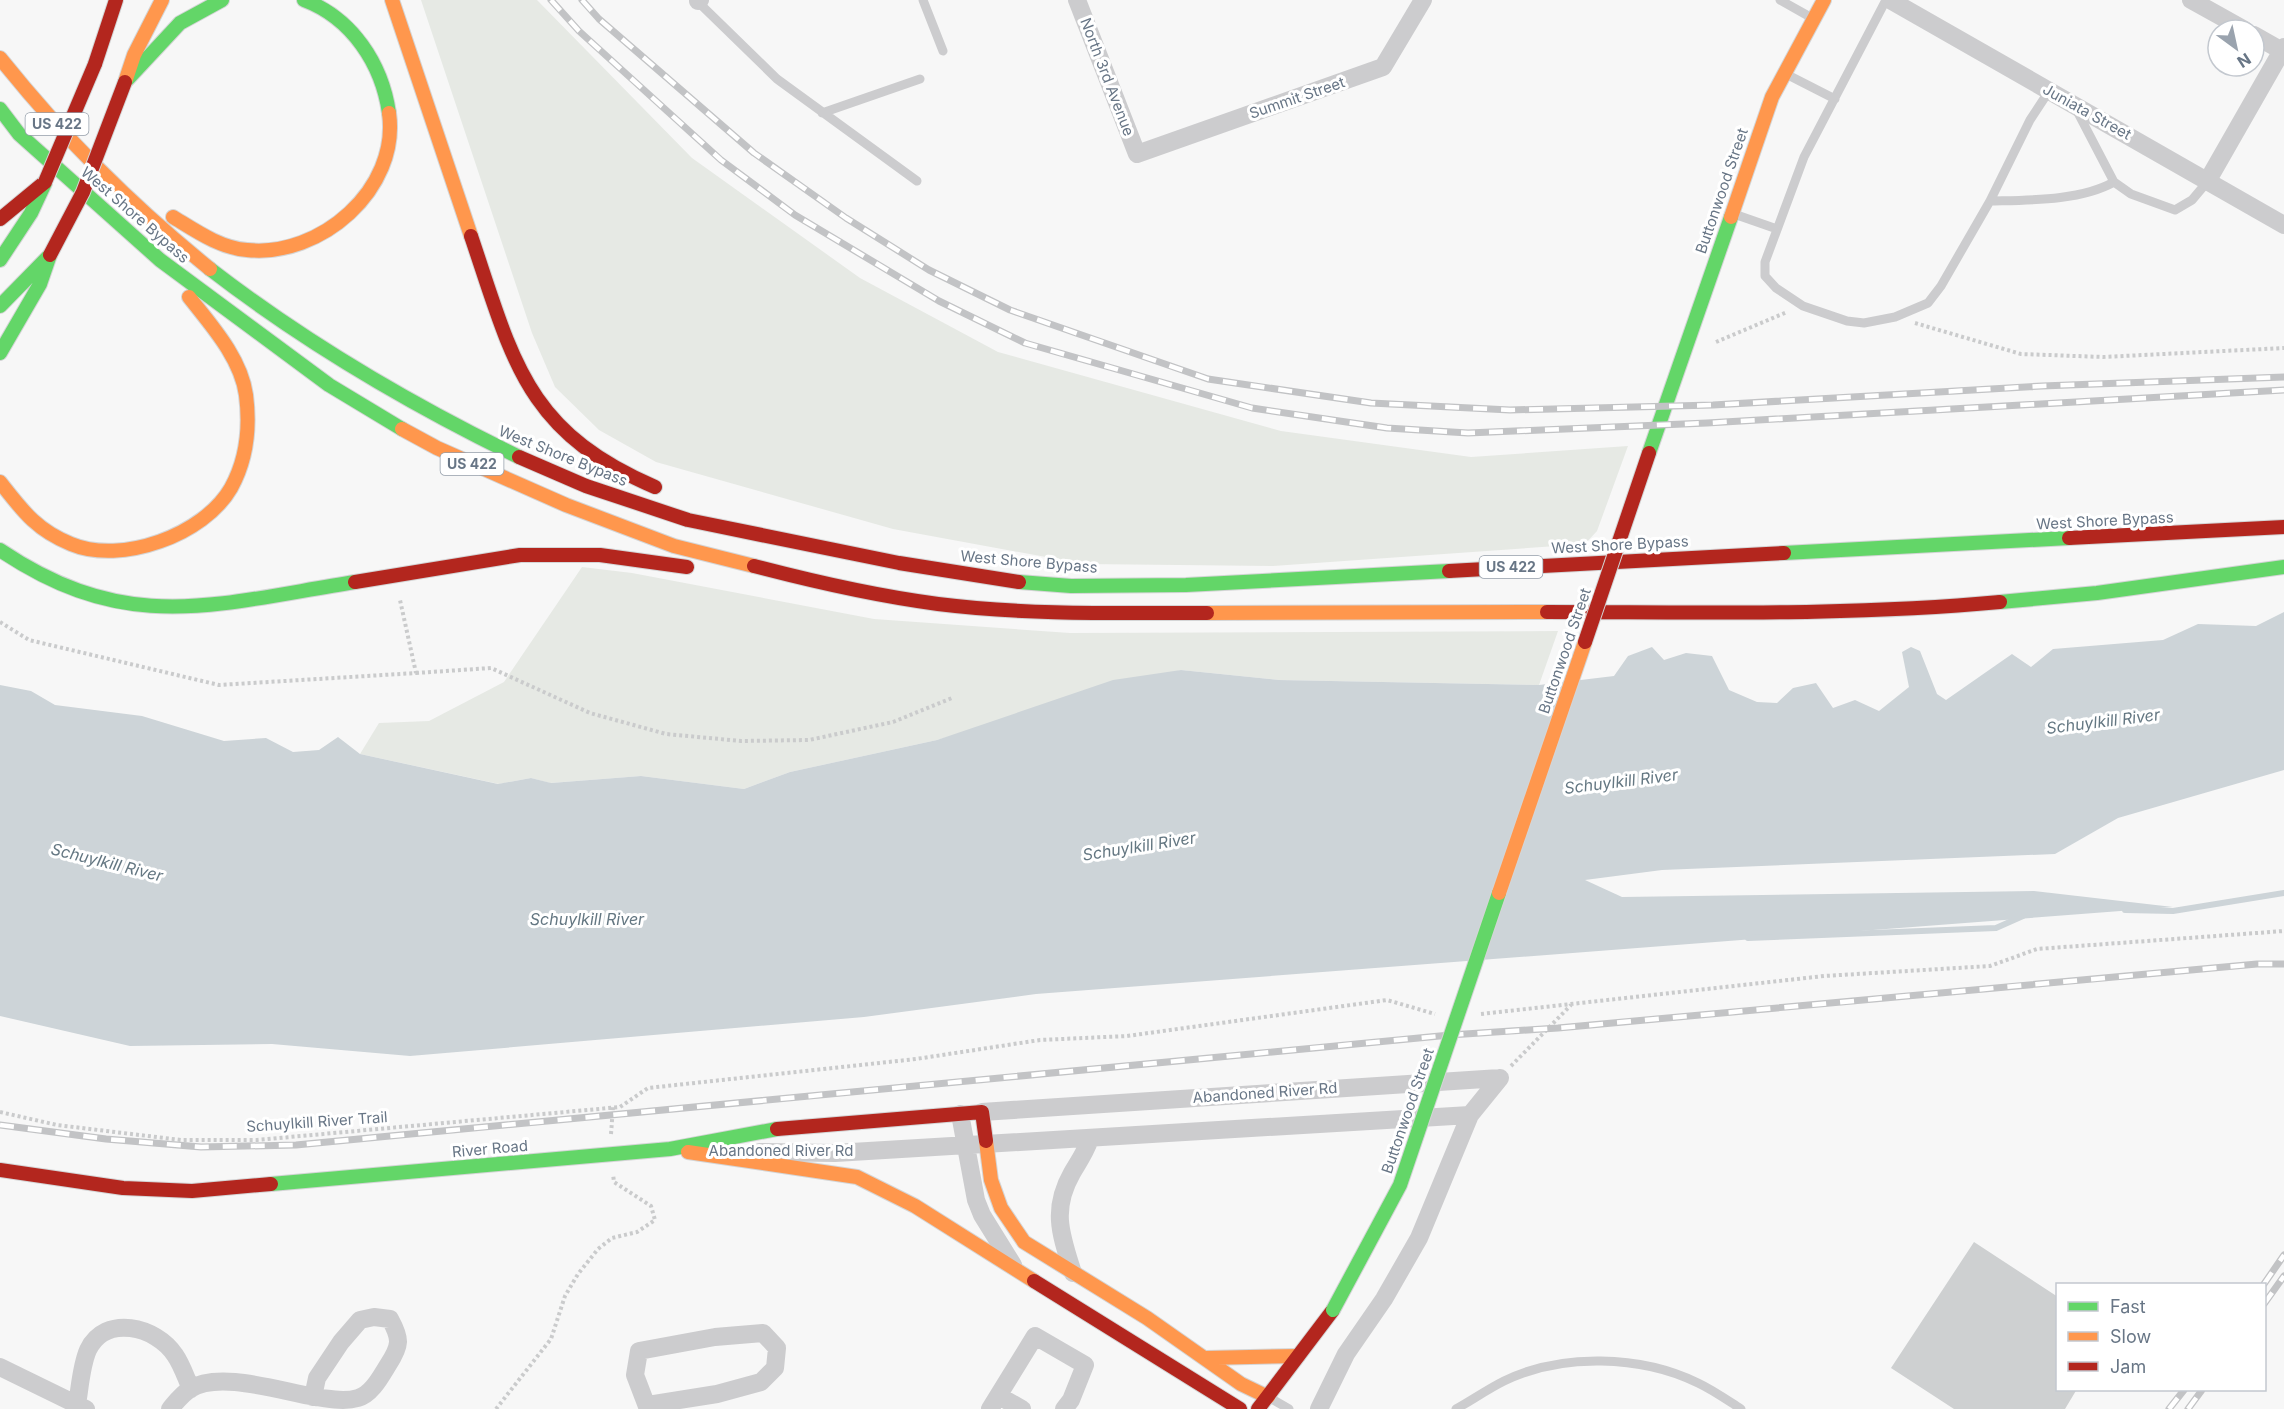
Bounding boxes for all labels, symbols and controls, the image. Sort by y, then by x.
street label: North 3rd Avenue [1076,15,1139,139]
north arrow [2206,18,2266,78]
text: N [2234,49,2255,72]
street label: Summit Street [1247,72,1347,123]
street label: Juniata Street [2040,79,2135,144]
road number: US 422 [26,113,88,135]
street label: Buttonwood Street [1691,125,1752,256]
street label: West Shore Bypass [77,162,194,267]
street label: West Shore Bypass [496,421,631,490]
road number: US 422 [440,453,504,475]
street label: West Shore Bypass [2036,507,2174,534]
street label: West Shore Bypass [1551,531,1689,558]
street label: West Shore Bypass [960,546,1098,577]
road number: US 422 [1480,556,1543,578]
street label: Buttonwood Street [1534,585,1595,716]
water label: Schuylkill River [2045,704,2162,738]
water label: Schuylkill River [1563,764,1680,798]
water label: Schuylkill River [1081,827,1198,865]
water label: Schuylkill River [49,838,166,886]
water label: Schuylkill River [530,909,645,929]
street label: Buttonwood Street [1377,1045,1438,1176]
street label: Abandoned River Rd [1192,1078,1338,1107]
street label: Schuylkill River Trail [246,1107,388,1136]
street label: River Road [451,1136,529,1161]
street label: Abandoned River Rd [709,1141,853,1160]
legend [2056,1283,2266,1391]
text: Fast [2110,1296,2146,1317]
text: Slow [2110,1326,2151,1347]
text: Jam [2110,1356,2146,1377]

